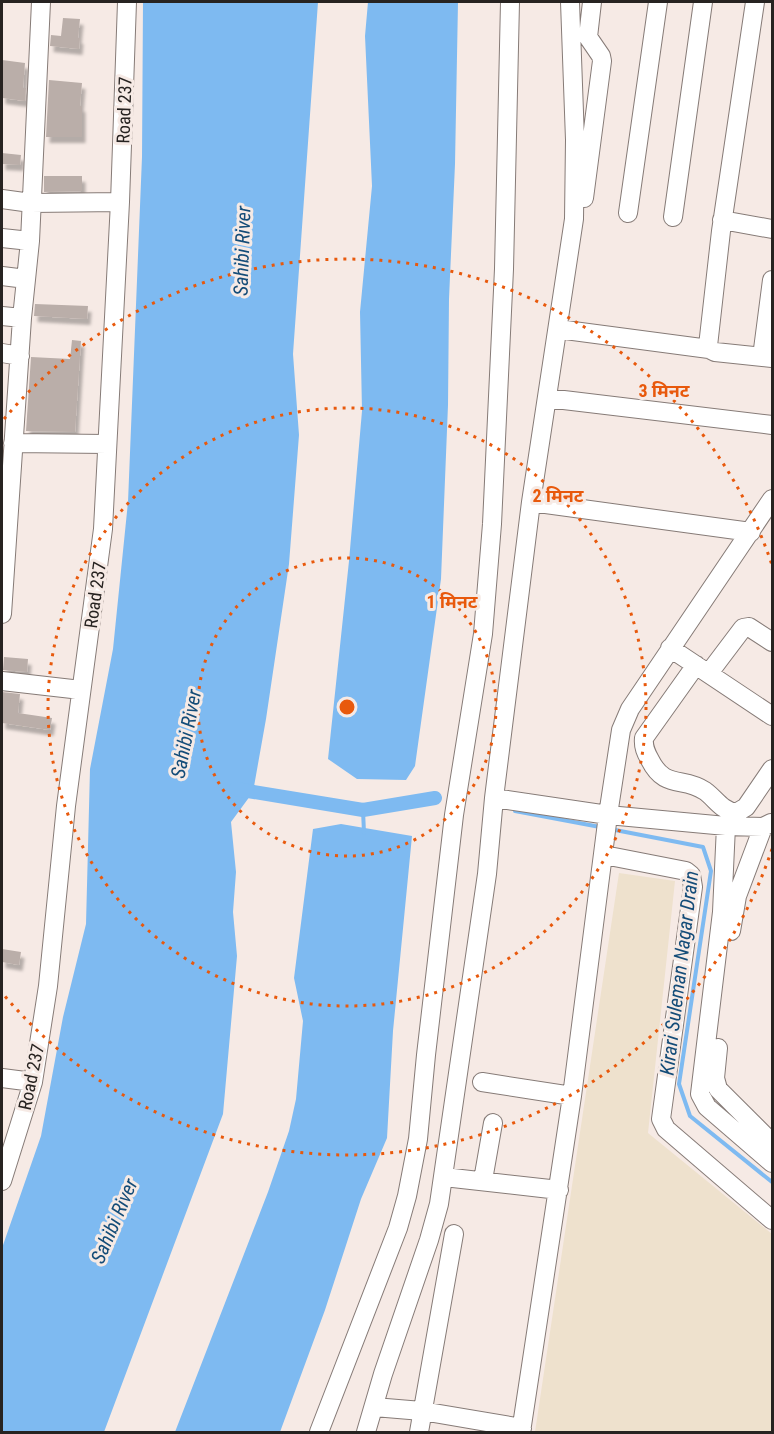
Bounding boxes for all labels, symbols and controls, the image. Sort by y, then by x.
street label: Road 237 [112,76,136,144]
water label: Sahibi River [228,205,256,296]
text: 3 मिनट [638,380,690,401]
text: 2 मिनट [532,485,584,506]
street label: Road 237 [80,560,110,630]
text: 1 मिनट [426,591,478,612]
water label: Sahibi River [166,687,207,780]
centre of rings [337,697,357,717]
water label: Kirari Suleman Nagar Drain [655,869,703,1077]
street label: Road 237 [14,1042,48,1112]
water label: Sahibi River [85,1174,143,1267]

